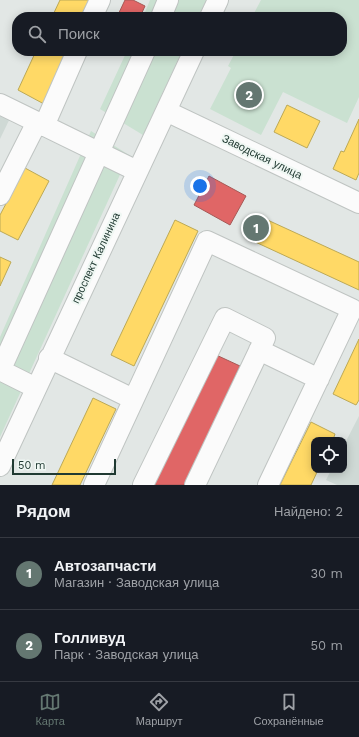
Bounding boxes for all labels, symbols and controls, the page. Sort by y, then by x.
search box [12,12,347,56]
icon: search [26,23,48,45]
text: Поиск [58,25,100,43]
pin: 2 [236,80,262,110]
street label: Заводская улица [220,132,305,182]
your location [190,176,210,196]
street label: проспект Калинина [69,210,123,306]
pin: 1 [243,213,269,243]
map controls [311,437,347,473]
button: locate [311,437,347,473]
scale bar [12,457,116,476]
text: 50 m [18,459,45,472]
text: Рядом [16,501,71,521]
text: Найдено: 2 [274,504,343,519]
text: Автозапчасти [54,557,157,575]
text: 1 [26,566,32,581]
text: 30 m [311,566,343,581]
text: Магазин · Заводская улица [54,575,219,590]
text: Голливуд [54,629,125,647]
text: 2 [25,638,33,653]
text: 50 m [311,638,343,653]
text: Парк · Заводская улица [54,647,199,662]
tab: Карта [35,691,65,728]
tab: Маршрут [136,691,183,728]
tab: Сохранённые [254,691,324,728]

